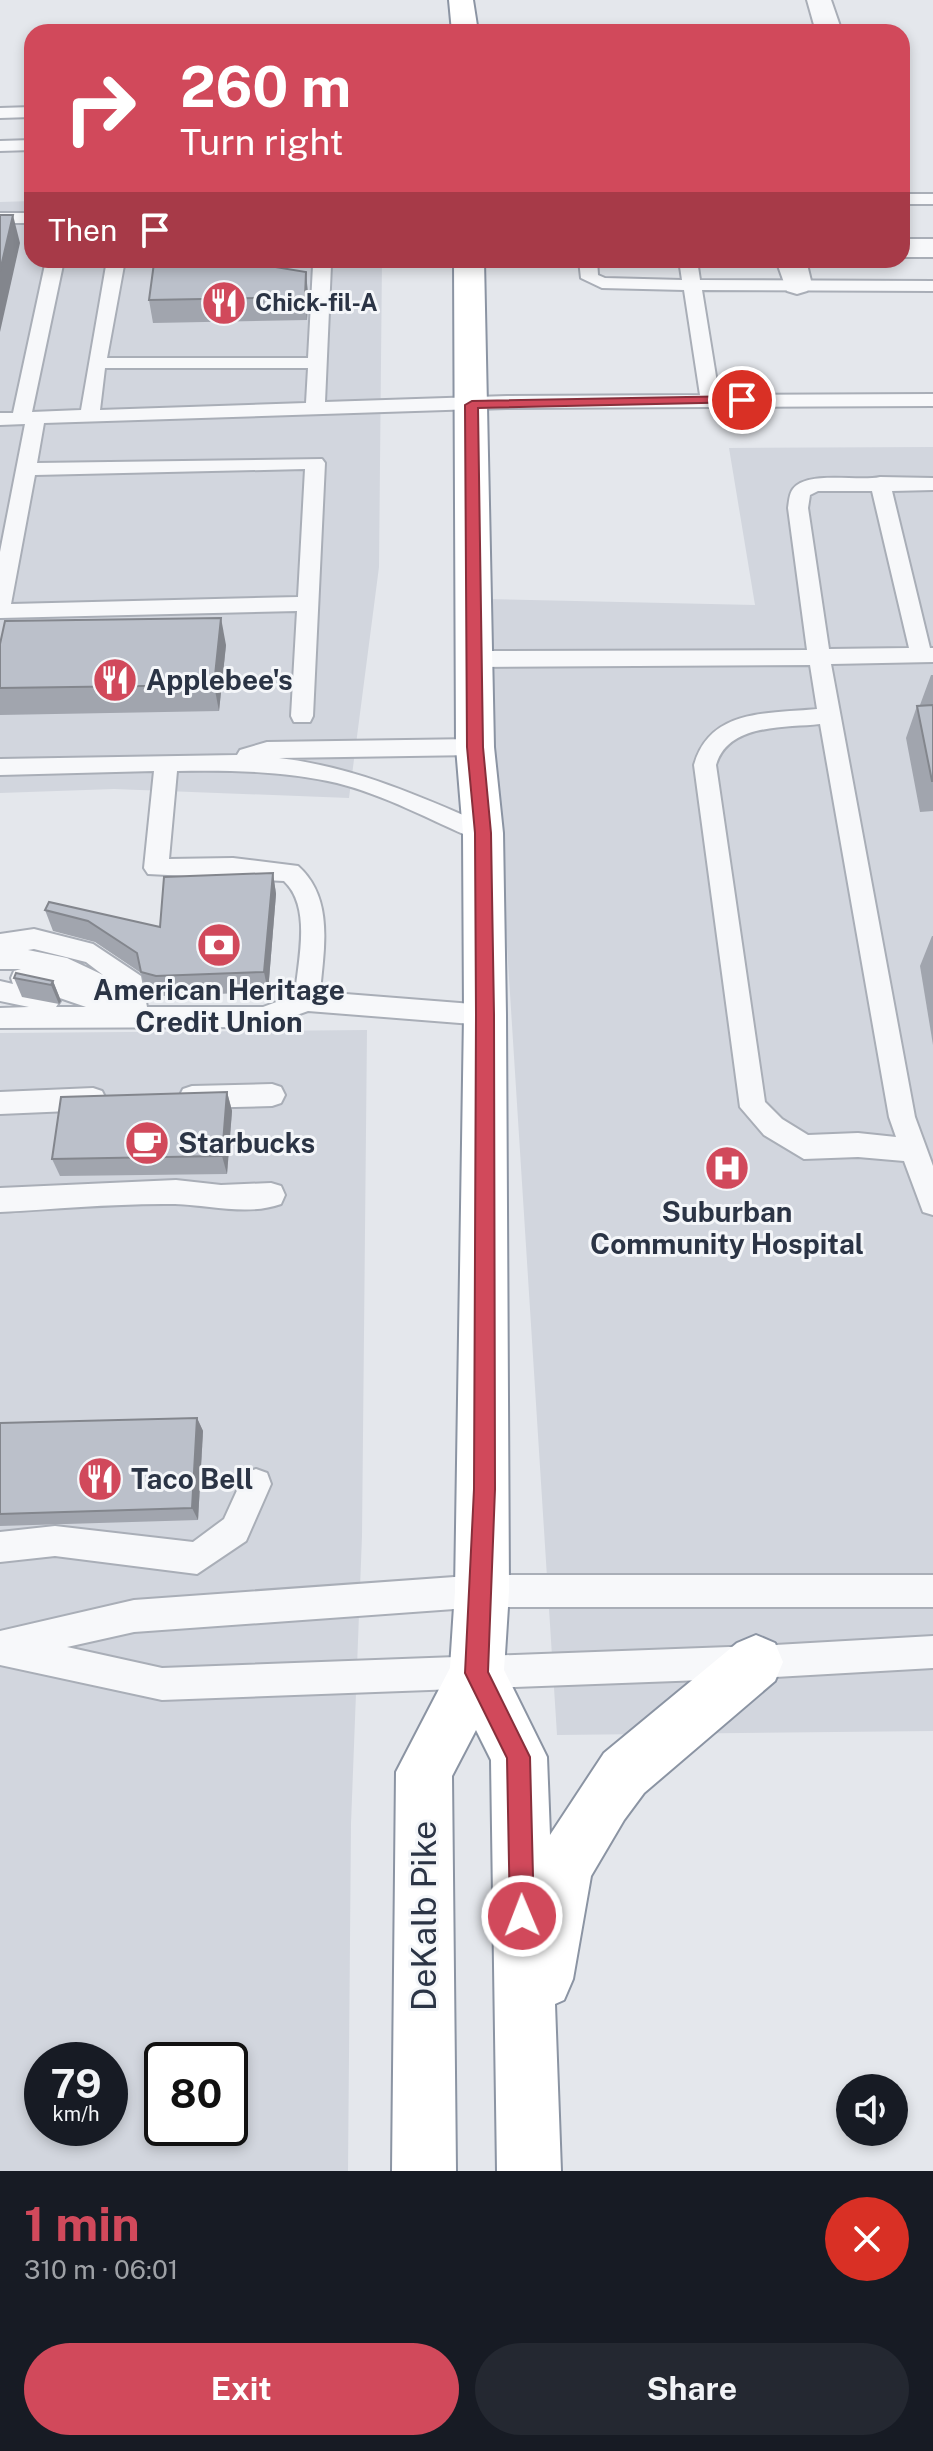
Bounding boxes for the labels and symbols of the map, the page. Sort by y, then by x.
restaurant icon: Chick-fil-A [200,279,248,327]
place label: Chick-fil-A [255,288,378,316]
pin [708,366,776,434]
restaurant icon: Applebee's [91,656,139,704]
place label: Applebee's [146,663,293,696]
bank icon: American Heritage Credit Union [195,921,243,969]
place label: American Heritage Credit Union [93,973,345,1038]
cafe icon: Starbucks [123,1119,171,1167]
place label: Starbucks [178,1126,315,1159]
hospital icon: Suburban Community Hospital [703,1144,751,1192]
place label: Suburban Community Hospital [590,1195,864,1260]
restaurant icon: Taco Bell [76,1455,124,1503]
place label: Taco Bell [131,1462,254,1495]
street label: DeKalb Pike [404,1821,444,2011]
position arrow [480,1874,564,1958]
speed limit sign: 80 [144,2042,248,2146]

